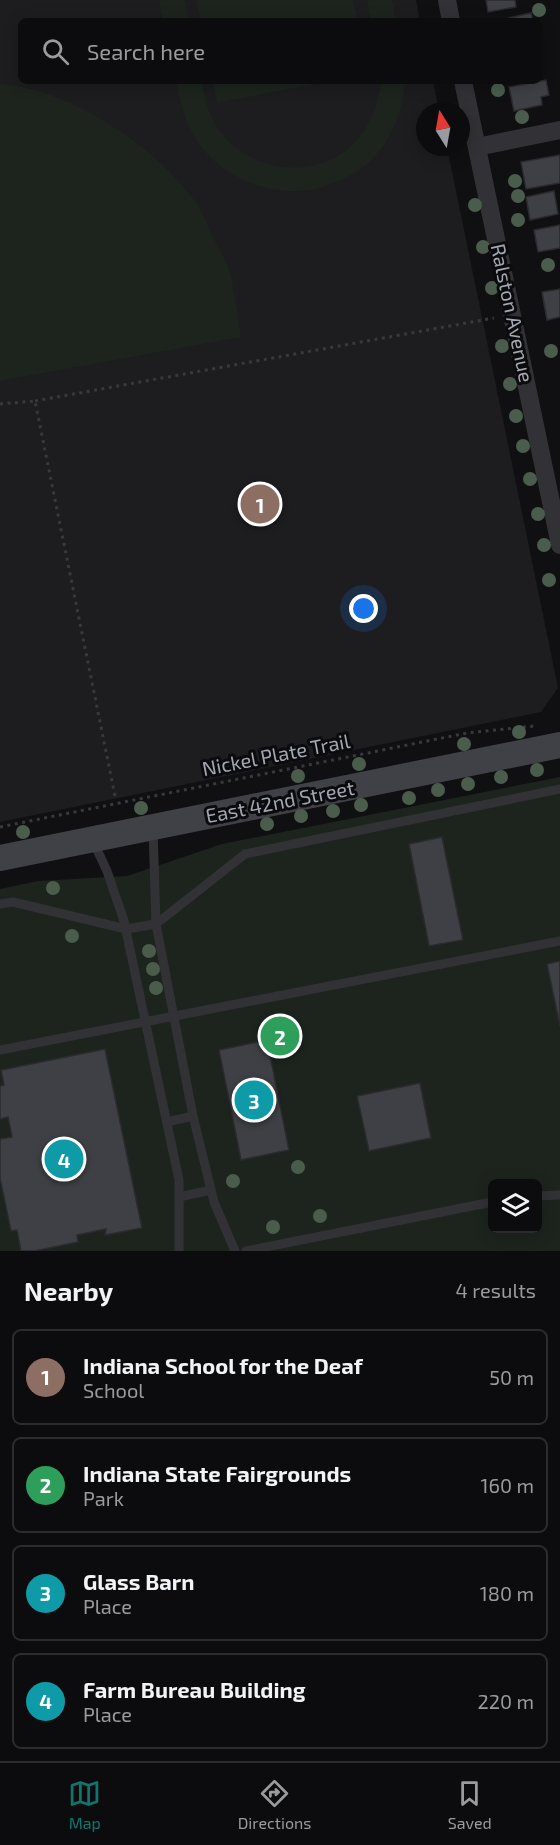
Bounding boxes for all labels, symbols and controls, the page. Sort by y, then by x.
search box [18,18,542,84]
icon: search [39,35,72,68]
text: Search here [87,38,205,64]
north arrow [416,102,470,156]
street label: Ralston Avenue [487,241,539,384]
pin: 1 [240,482,280,526]
your location [349,594,378,623]
street label: Nickel Plate Trail [200,728,352,780]
street label: East 42nd Street [203,775,357,827]
pin: 2 [260,1014,300,1058]
pin: 3 [234,1078,274,1122]
pin: 4 [44,1136,84,1182]
map controls [488,1179,542,1233]
button: layers [488,1179,542,1233]
text: Nearby [24,1275,113,1306]
text: 4 results [456,1278,536,1302]
text: Indiana School for the Deaf [83,1352,363,1378]
text: 1 [41,1365,50,1389]
text: 50 m [489,1365,534,1389]
text: School [83,1378,144,1402]
text: Indiana State Fairgrounds [83,1460,351,1486]
text: 2 [40,1473,51,1497]
text: 160 m [481,1473,534,1497]
text: Park [83,1486,124,1510]
text: Glass Barn [83,1568,194,1594]
text: 3 [40,1581,51,1605]
text: 180 m [480,1581,534,1605]
text: Place [83,1594,132,1618]
text: Farm Bureau Building [83,1676,306,1702]
text: 4 [39,1689,52,1713]
text: 220 m [477,1689,534,1713]
text: Place [83,1702,132,1726]
tab: Map [68,1777,101,1832]
tab: Directions [238,1777,311,1832]
tab: Saved [448,1777,492,1832]

